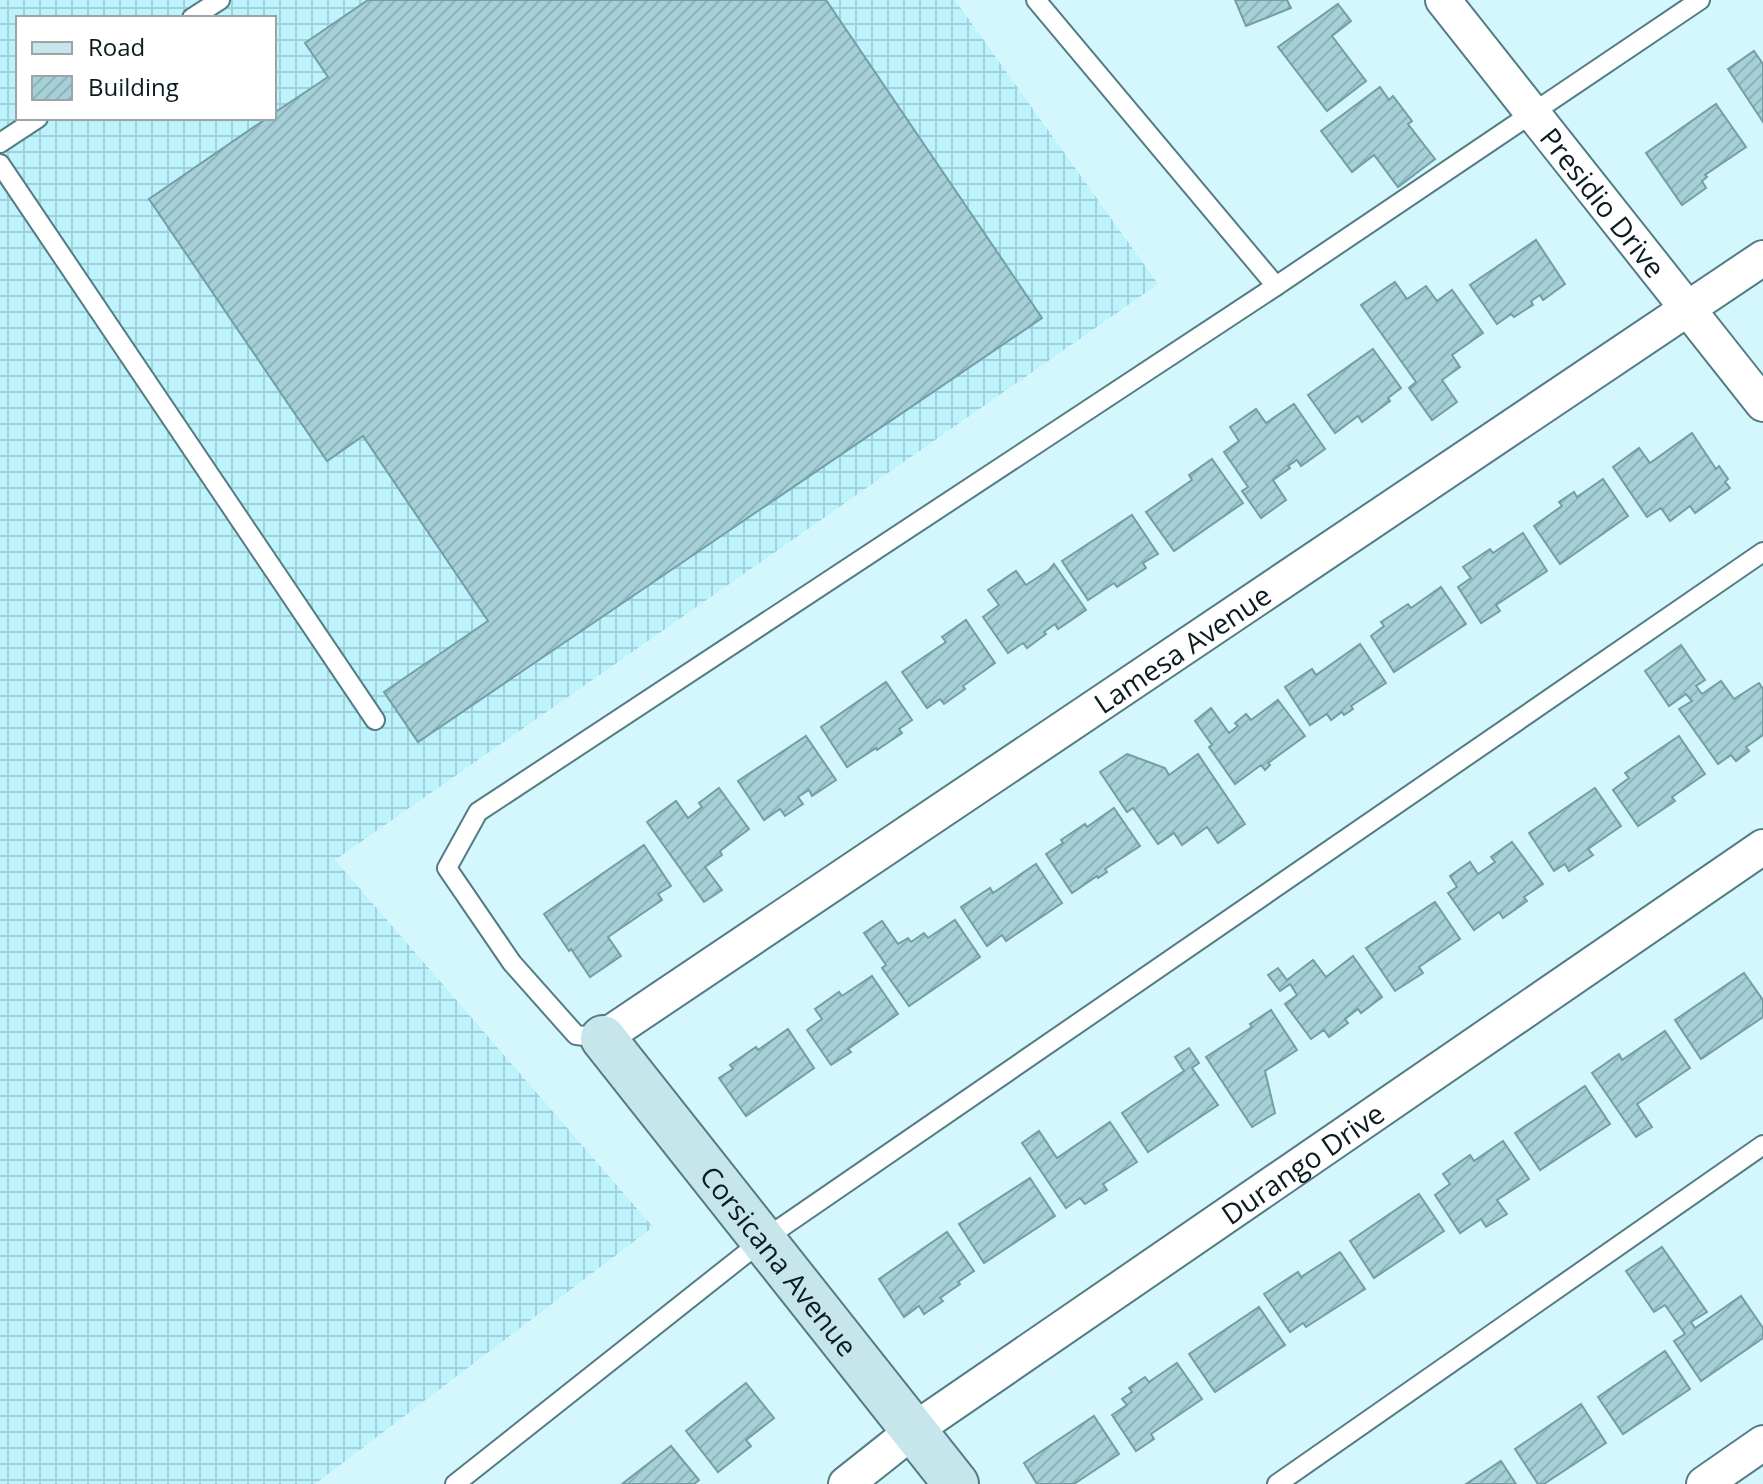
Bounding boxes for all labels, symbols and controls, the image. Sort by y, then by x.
legend [16,16,276,120]
text: Road [88,30,145,63]
text: Building [88,70,179,103]
street label: Presidio Drive [1532,119,1674,285]
street label: Lamesa Avenue [1086,575,1278,722]
street label: Durango Drive [1214,1094,1391,1233]
street label: Corsicana Avenue [692,1158,866,1364]

